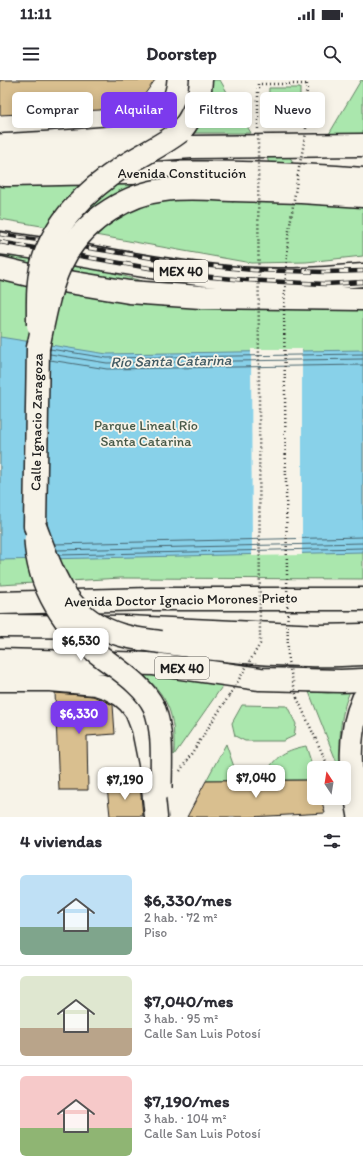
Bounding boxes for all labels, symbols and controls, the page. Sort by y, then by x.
text: 11:11 [20,5,52,23]
icon: menu [20,43,42,65]
text: Doorstep [146,43,217,65]
icon: search [321,43,343,65]
chip: Comprar [12,92,93,128]
chip: Alquilar [101,92,177,128]
chip: Filtros [185,92,252,128]
chip: Nuevo [260,92,325,128]
street label: Avenida Constitución [118,165,246,182]
road number: MEX 40 [154,260,208,282]
water label: Río Santa Catarina [110,351,232,371]
street label: Calle Ignacio Zaragoza [27,352,47,491]
park label: Parque Lineal Río Santa Catarina [94,417,198,450]
street label: Avenida Doctor Ignacio Morones Prieto [64,589,298,611]
pin: $6,530 [48,628,114,662]
text: $6,530 [62,633,100,648]
road number: MEX 40 [155,657,209,679]
pin: $6,330 [46,701,112,735]
text: $6,330 [60,706,98,721]
north arrow [307,761,351,805]
map controls [307,761,351,805]
pin: $7,040 [223,765,289,799]
pin: $7,190 [92,767,158,801]
text: $7,040 [236,770,276,785]
text: $7,190 [107,772,143,787]
icon: filters [321,830,343,852]
text: 4 viviendas [20,831,102,851]
text: $6,330/mes [144,890,232,910]
icon: home [52,891,100,939]
text: 2 hab. · 72 m² [144,910,218,925]
text: Piso [144,925,167,940]
text: $7,040/mes [144,991,233,1011]
icon: home [52,992,100,1040]
text: 3 hab. · 95 m² [144,1011,218,1026]
text: Calle San Luis Potosí [144,1026,260,1041]
text: $7,190/mes [144,1091,229,1111]
icon: home [52,1092,100,1140]
text: 3 hab. · 104 m² [144,1111,226,1126]
text: Calle San Luis Potosí [144,1126,260,1141]

